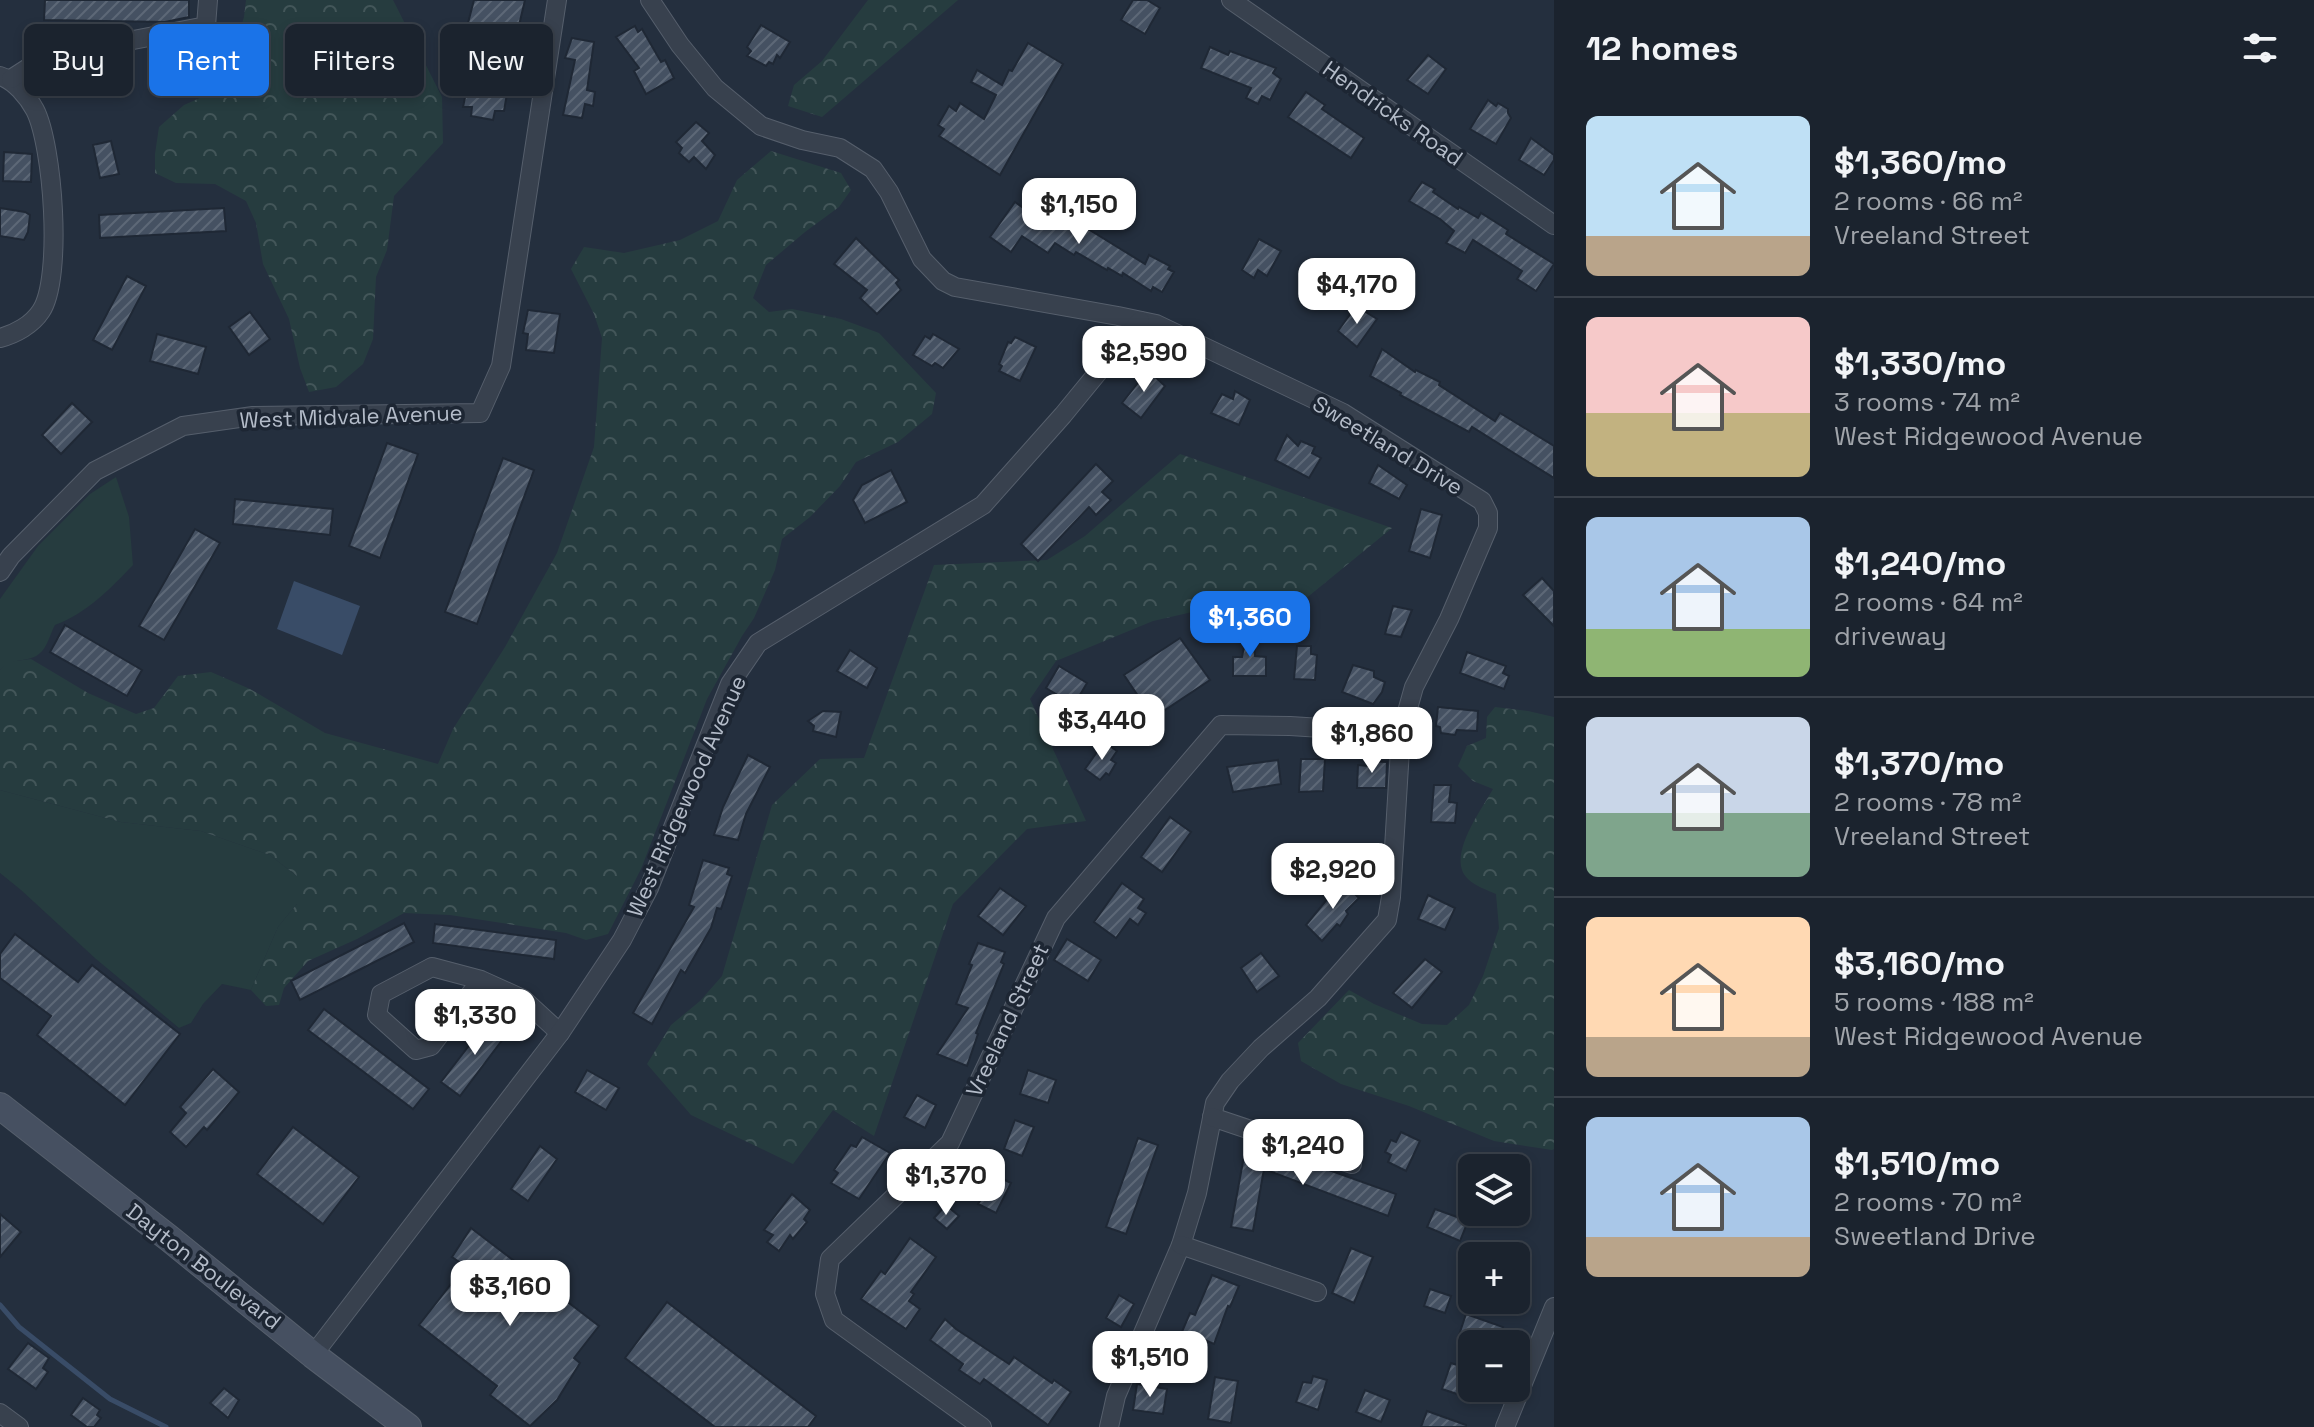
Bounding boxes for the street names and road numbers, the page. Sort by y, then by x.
street label: Hendricks Road [1317,54,1469,172]
street label: Sweetland Drive [1308,389,1468,501]
street label: West Midvale Avenue [239,398,463,434]
street label: West Ridgewood Avenue [620,671,752,921]
street label: Vreeland Street [959,939,1055,1101]
street label: Dayton Boulevard [121,1197,287,1335]

